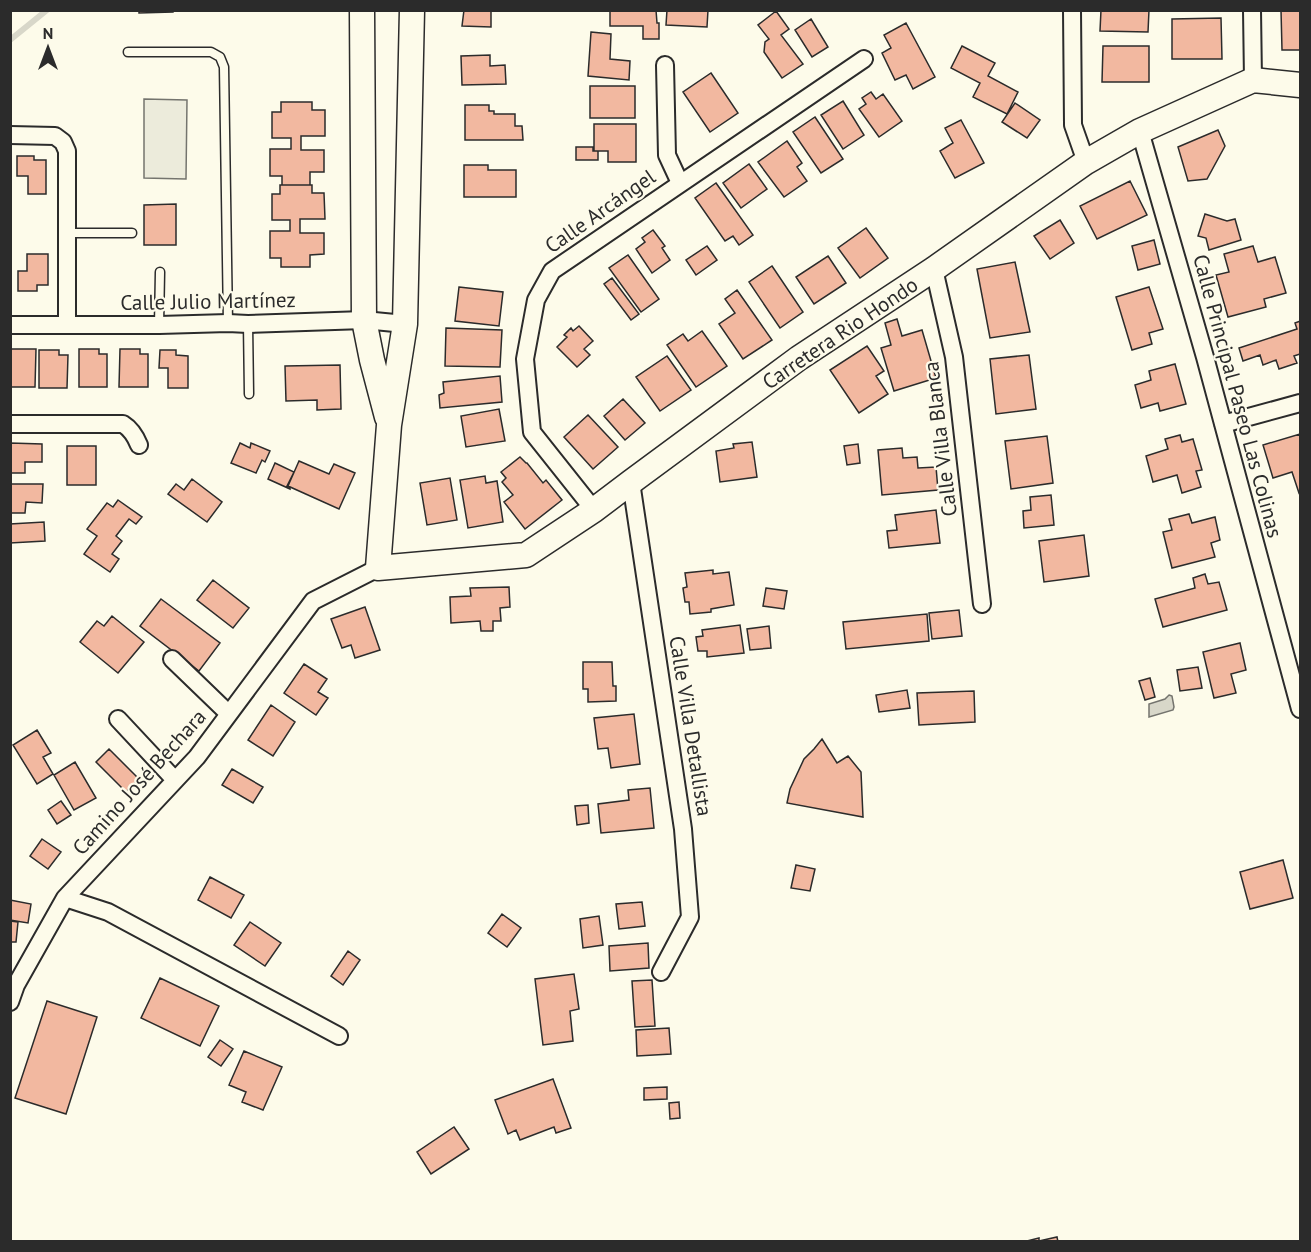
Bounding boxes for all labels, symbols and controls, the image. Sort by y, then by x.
north arrow [18,18,78,78]
text: N [43,23,53,43]
street label: Calle Arcángel [540,163,660,259]
street label: Calle Principal Paseo Las Colinas [1187,251,1289,541]
street label: Carretera Rio Hondo [757,271,923,395]
street label: Calle Julio Martínez [120,286,296,316]
street label: Calle Villa Blanca [917,360,963,518]
street label: Calle Villa Detallista [663,634,719,818]
street label: Camino José Bechara [66,703,212,861]

